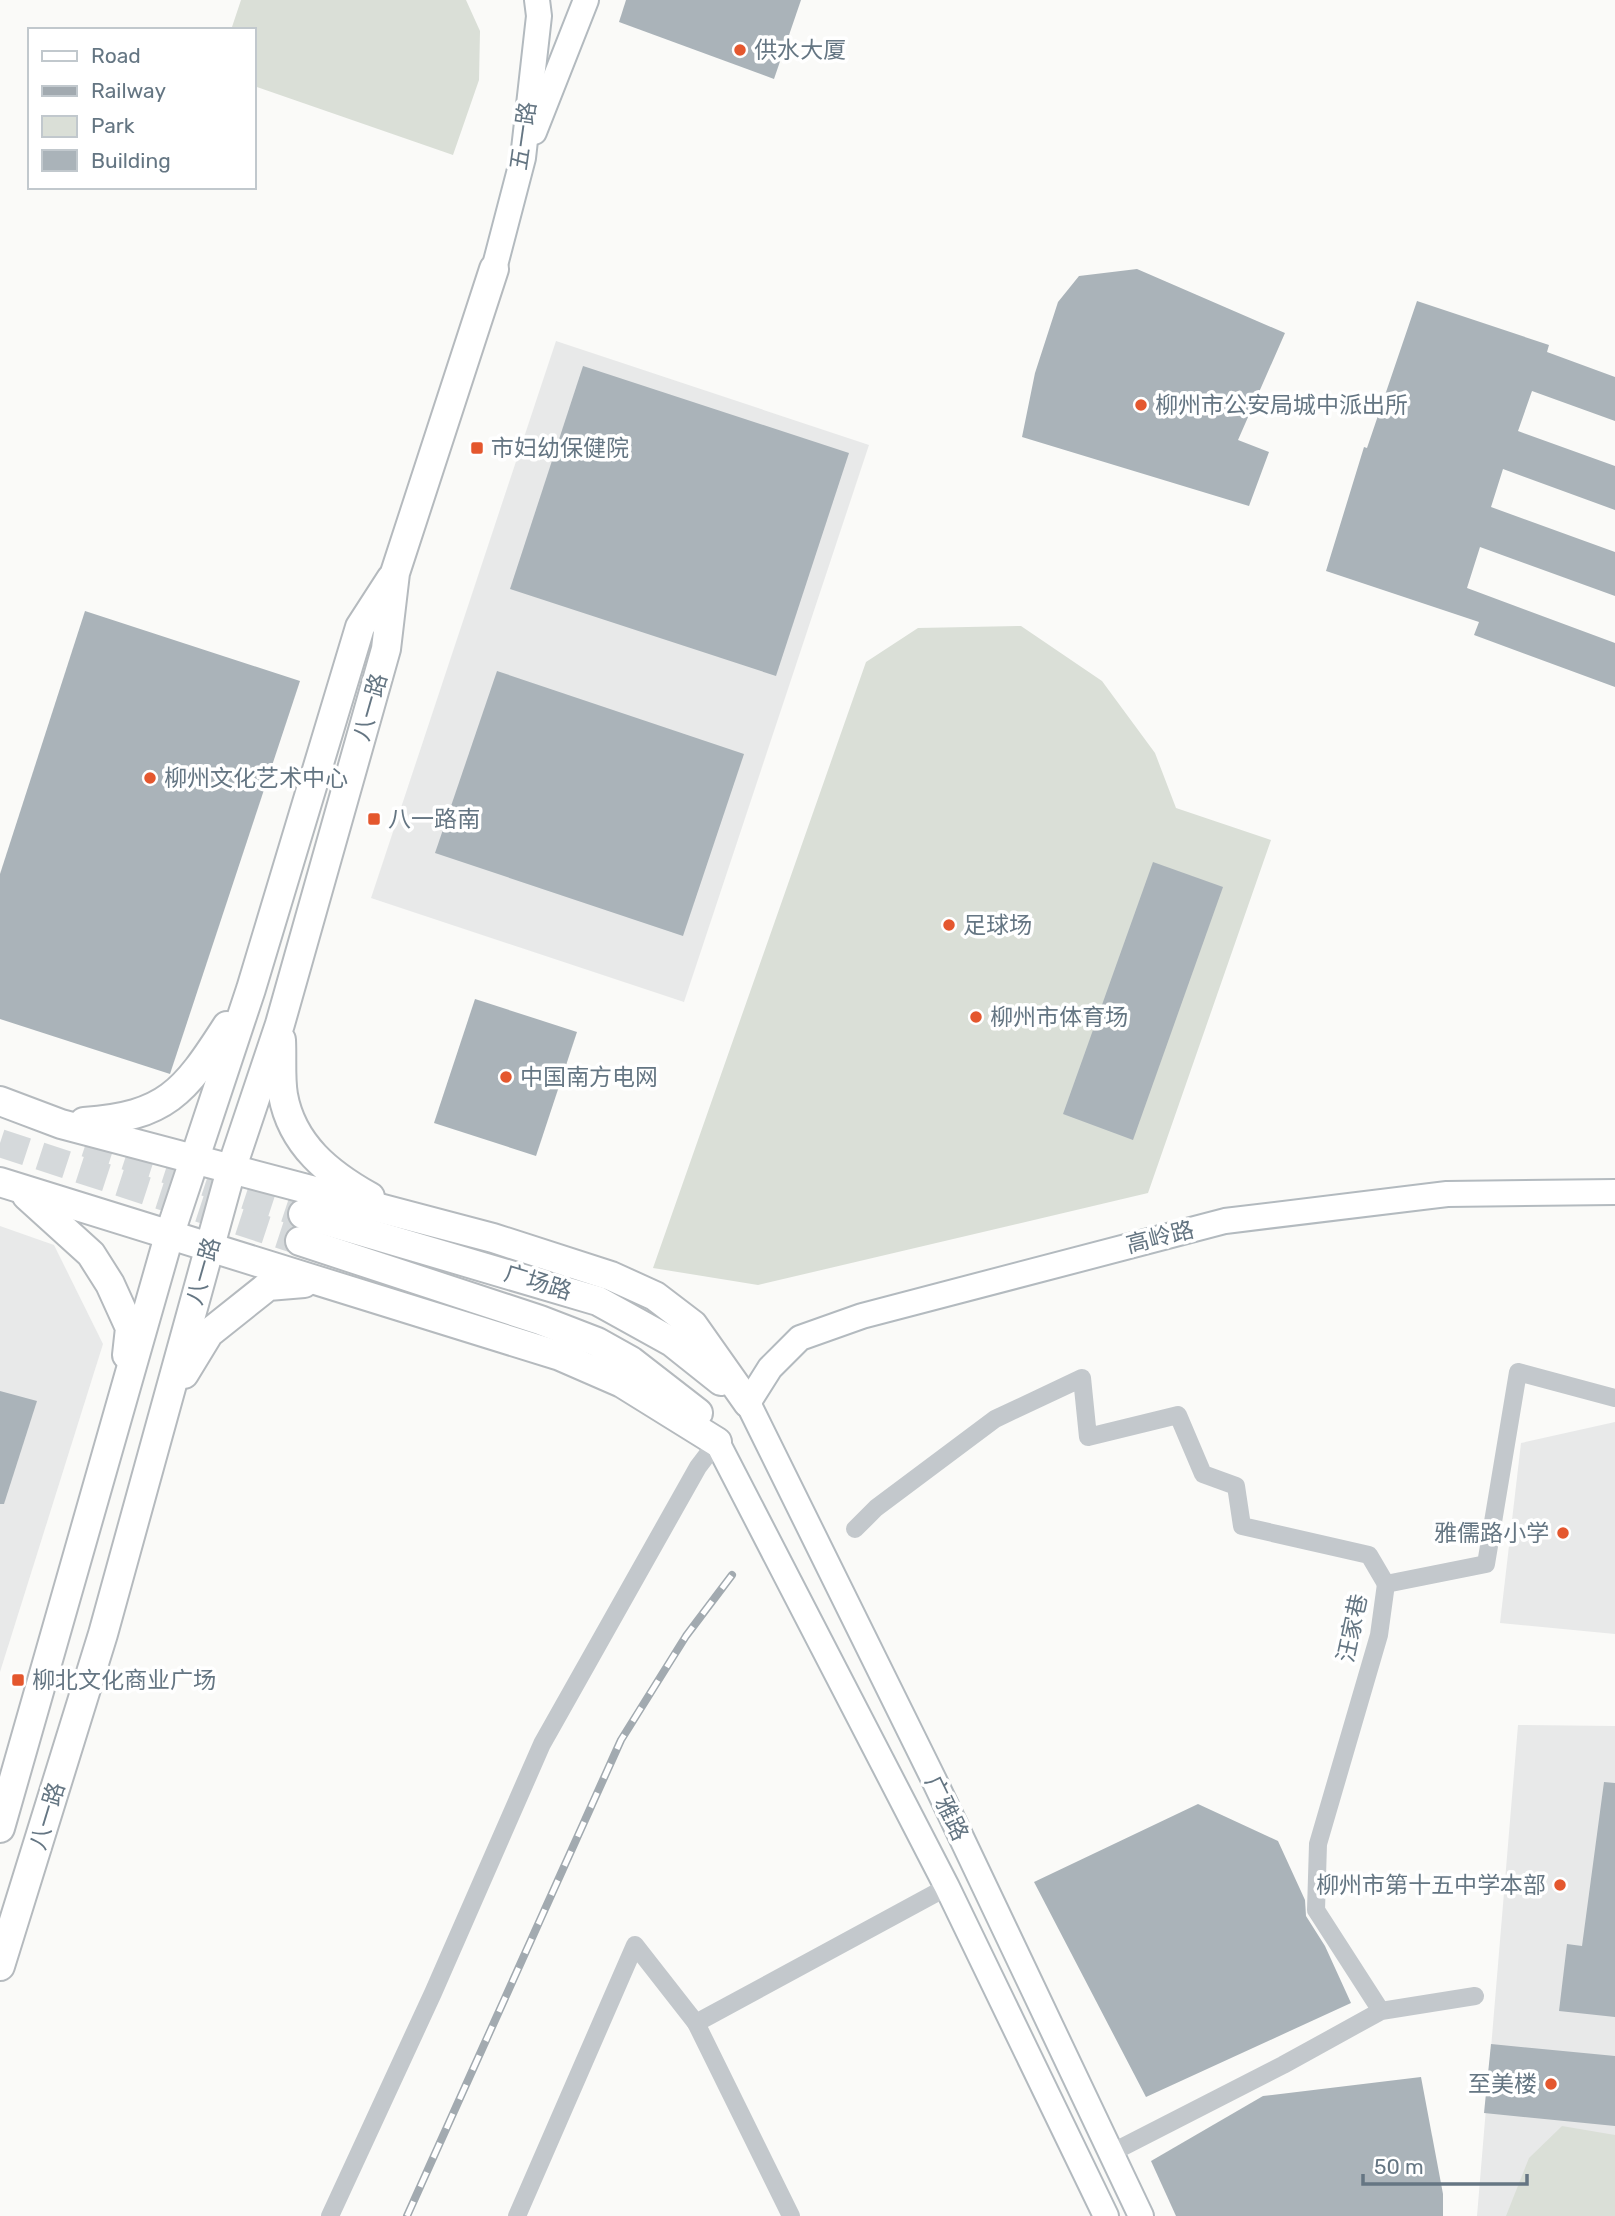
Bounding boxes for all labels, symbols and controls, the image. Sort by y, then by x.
legend [28,28,256,189]
place label: 供水大厦 [754,36,846,64]
marker: 供水大厦 [732,42,748,58]
text: Road [91,43,141,68]
text: Railway [91,78,166,103]
street label: 五一路 [504,100,542,172]
text: Park [91,113,135,138]
text: Building [91,148,171,173]
place label: 柳州市公安局城中派出所 [1155,391,1408,419]
marker: 柳州市公安局城中派出所 [1133,397,1149,413]
place label: 市妇幼保健院 [491,434,629,462]
marker: 市妇幼保健院 [469,440,485,456]
street label: 八一路 [347,670,393,744]
place label: 柳州文化艺术中心 [164,764,348,792]
marker: 柳州文化艺术中心 [142,770,158,786]
place label: 八一路南 [388,805,480,833]
marker: 八一路南 [366,811,382,827]
place label: 足球场 [963,911,1032,939]
marker: 足球场 [941,917,957,933]
place label: 柳州市体育场 [990,1003,1128,1031]
marker: 柳州市体育场 [968,1009,984,1025]
place label: 中国南方电网 [520,1063,658,1091]
marker: 中国南方电网 [498,1069,514,1085]
street label: 高岭路 [1123,1215,1197,1259]
street label: 八一路 [180,1234,226,1308]
street label: 广场路 [501,1259,575,1305]
place label: 雅儒路小学 [1434,1519,1549,1547]
marker: 雅儒路小学 [1555,1525,1571,1541]
street label: 汪家巷 [1331,1591,1373,1665]
place label: 柳北文化商业广场 [32,1666,216,1694]
marker: 柳北文化商业广场 [10,1672,26,1688]
street label: 广雅路 [919,1771,975,1845]
street label: 八一路 [24,1779,70,1853]
place label: 柳州市第十五中学本部 [1316,1871,1546,1899]
marker: 柳州市第十五中学本部 [1552,1877,1568,1893]
place label: 至美楼 [1468,2070,1537,2098]
marker: 至美楼 [1543,2076,1559,2092]
scale bar [1363,2142,1528,2186]
text: 50 m [1374,2154,1424,2179]

